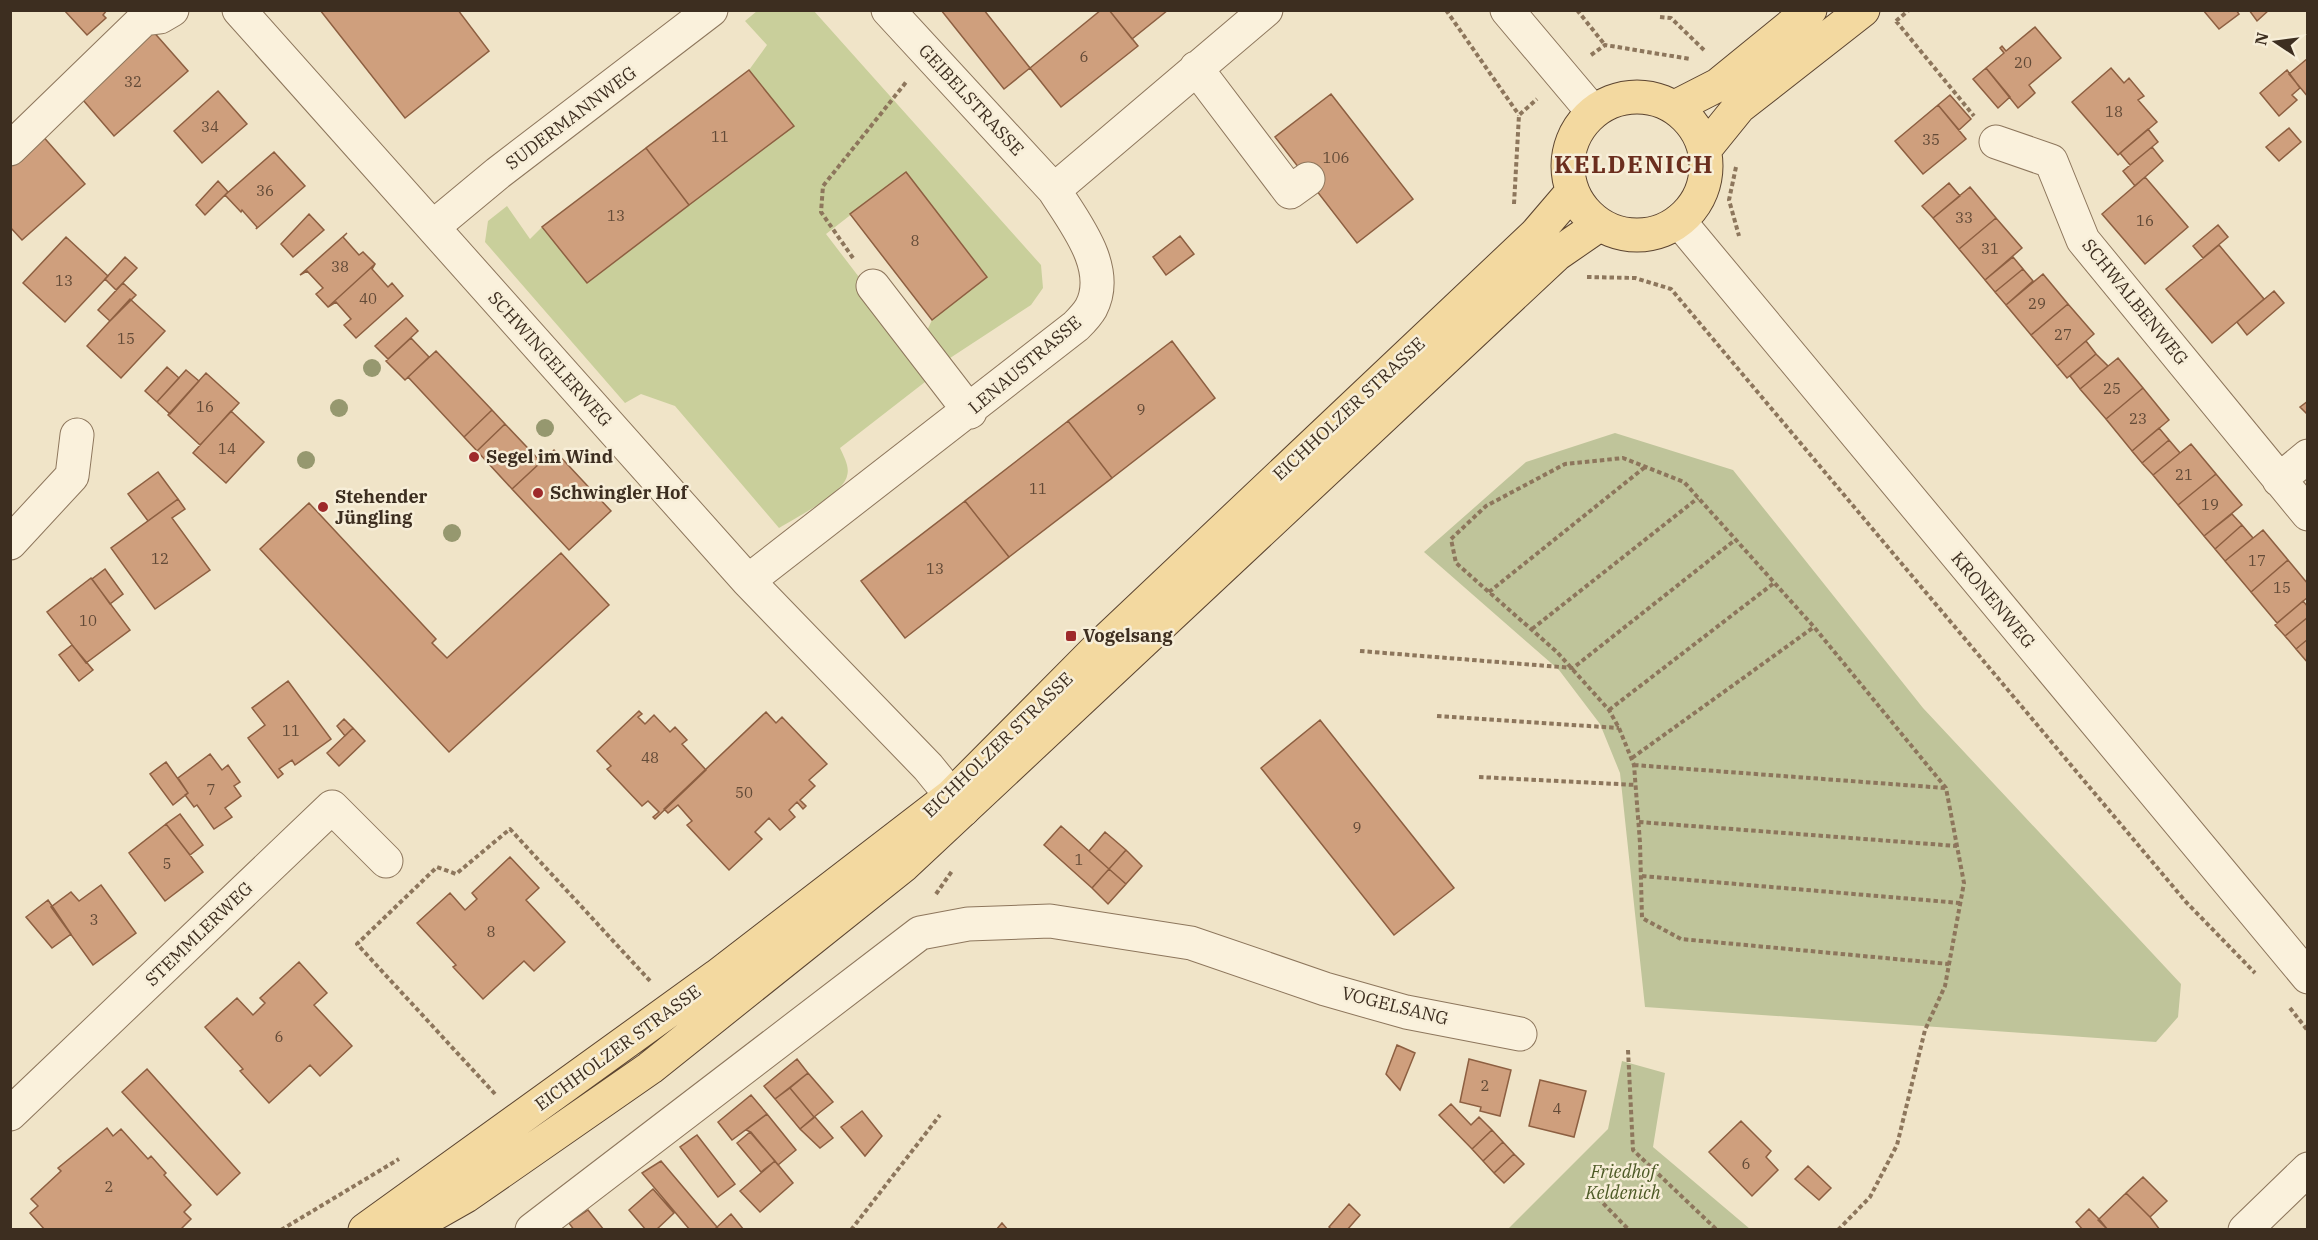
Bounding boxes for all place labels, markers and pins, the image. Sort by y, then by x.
place label: Segel im Wind [486,445,613,468]
marker: Segel im Wind [467,450,481,464]
place label: Schwingler Hof [550,481,690,504]
place label: Stehender Jüngling [335,485,428,529]
marker: Schwingler Hof [531,486,545,500]
marker: Stehender Jüngling [316,500,330,514]
place label: Vogelsang [1083,624,1173,647]
marker: Vogelsang [1064,629,1078,643]

